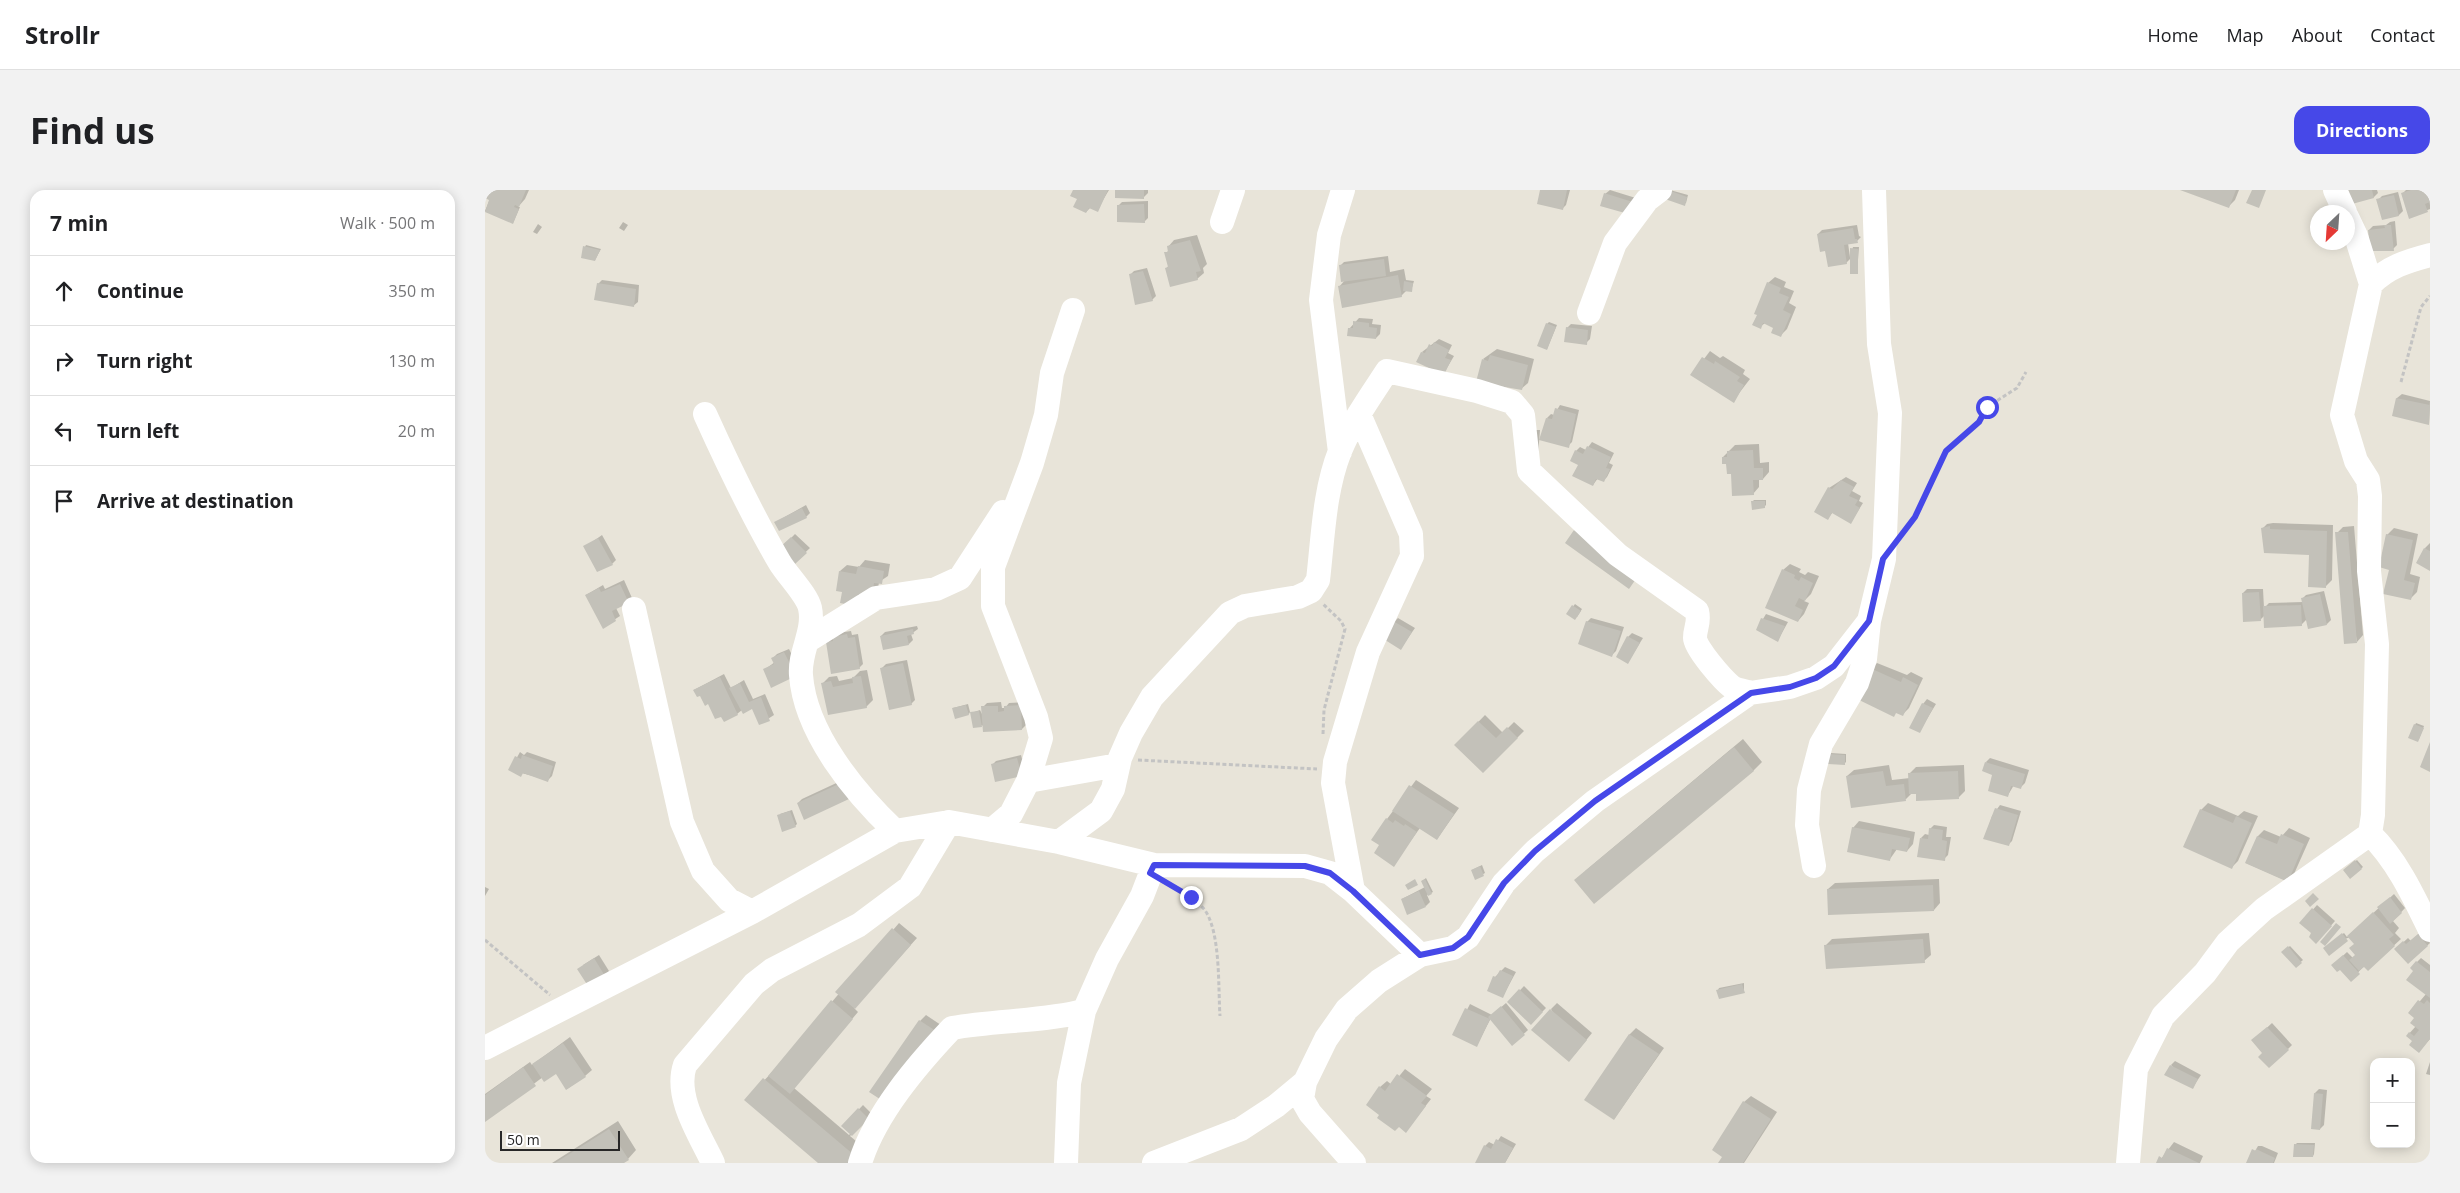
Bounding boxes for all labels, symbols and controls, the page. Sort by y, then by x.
text: Strollr [25,18,100,51]
text: Home [2148,23,2198,47]
text: Map [2226,23,2264,47]
text: About [2292,23,2342,47]
text: Contact [2370,23,2435,47]
button: Directions [2294,106,2430,154]
text: Find us [30,107,155,154]
north arrow [2310,205,2355,250]
text: 7 min [50,209,108,237]
text: Walk · 500 m [340,212,435,234]
icon: ahead [50,277,78,305]
text: Continue [97,278,184,304]
text: 350 m [389,280,435,302]
icon: right [50,347,78,375]
text: Turn right [97,348,192,374]
text: 130 m [389,350,435,372]
route start [1976,396,1999,419]
icon: left [50,417,78,445]
text: Turn left [97,418,179,444]
text: 20 m [398,420,435,442]
icon: arrive [50,487,78,515]
text: Arrive at destination [97,488,294,514]
route end [1180,886,1203,909]
map controls [2370,1058,2415,1148]
button: + [2370,1058,2415,1103]
button: − [2370,1103,2415,1148]
scale bar [500,1128,620,1151]
text: 50 m [507,1130,540,1149]

